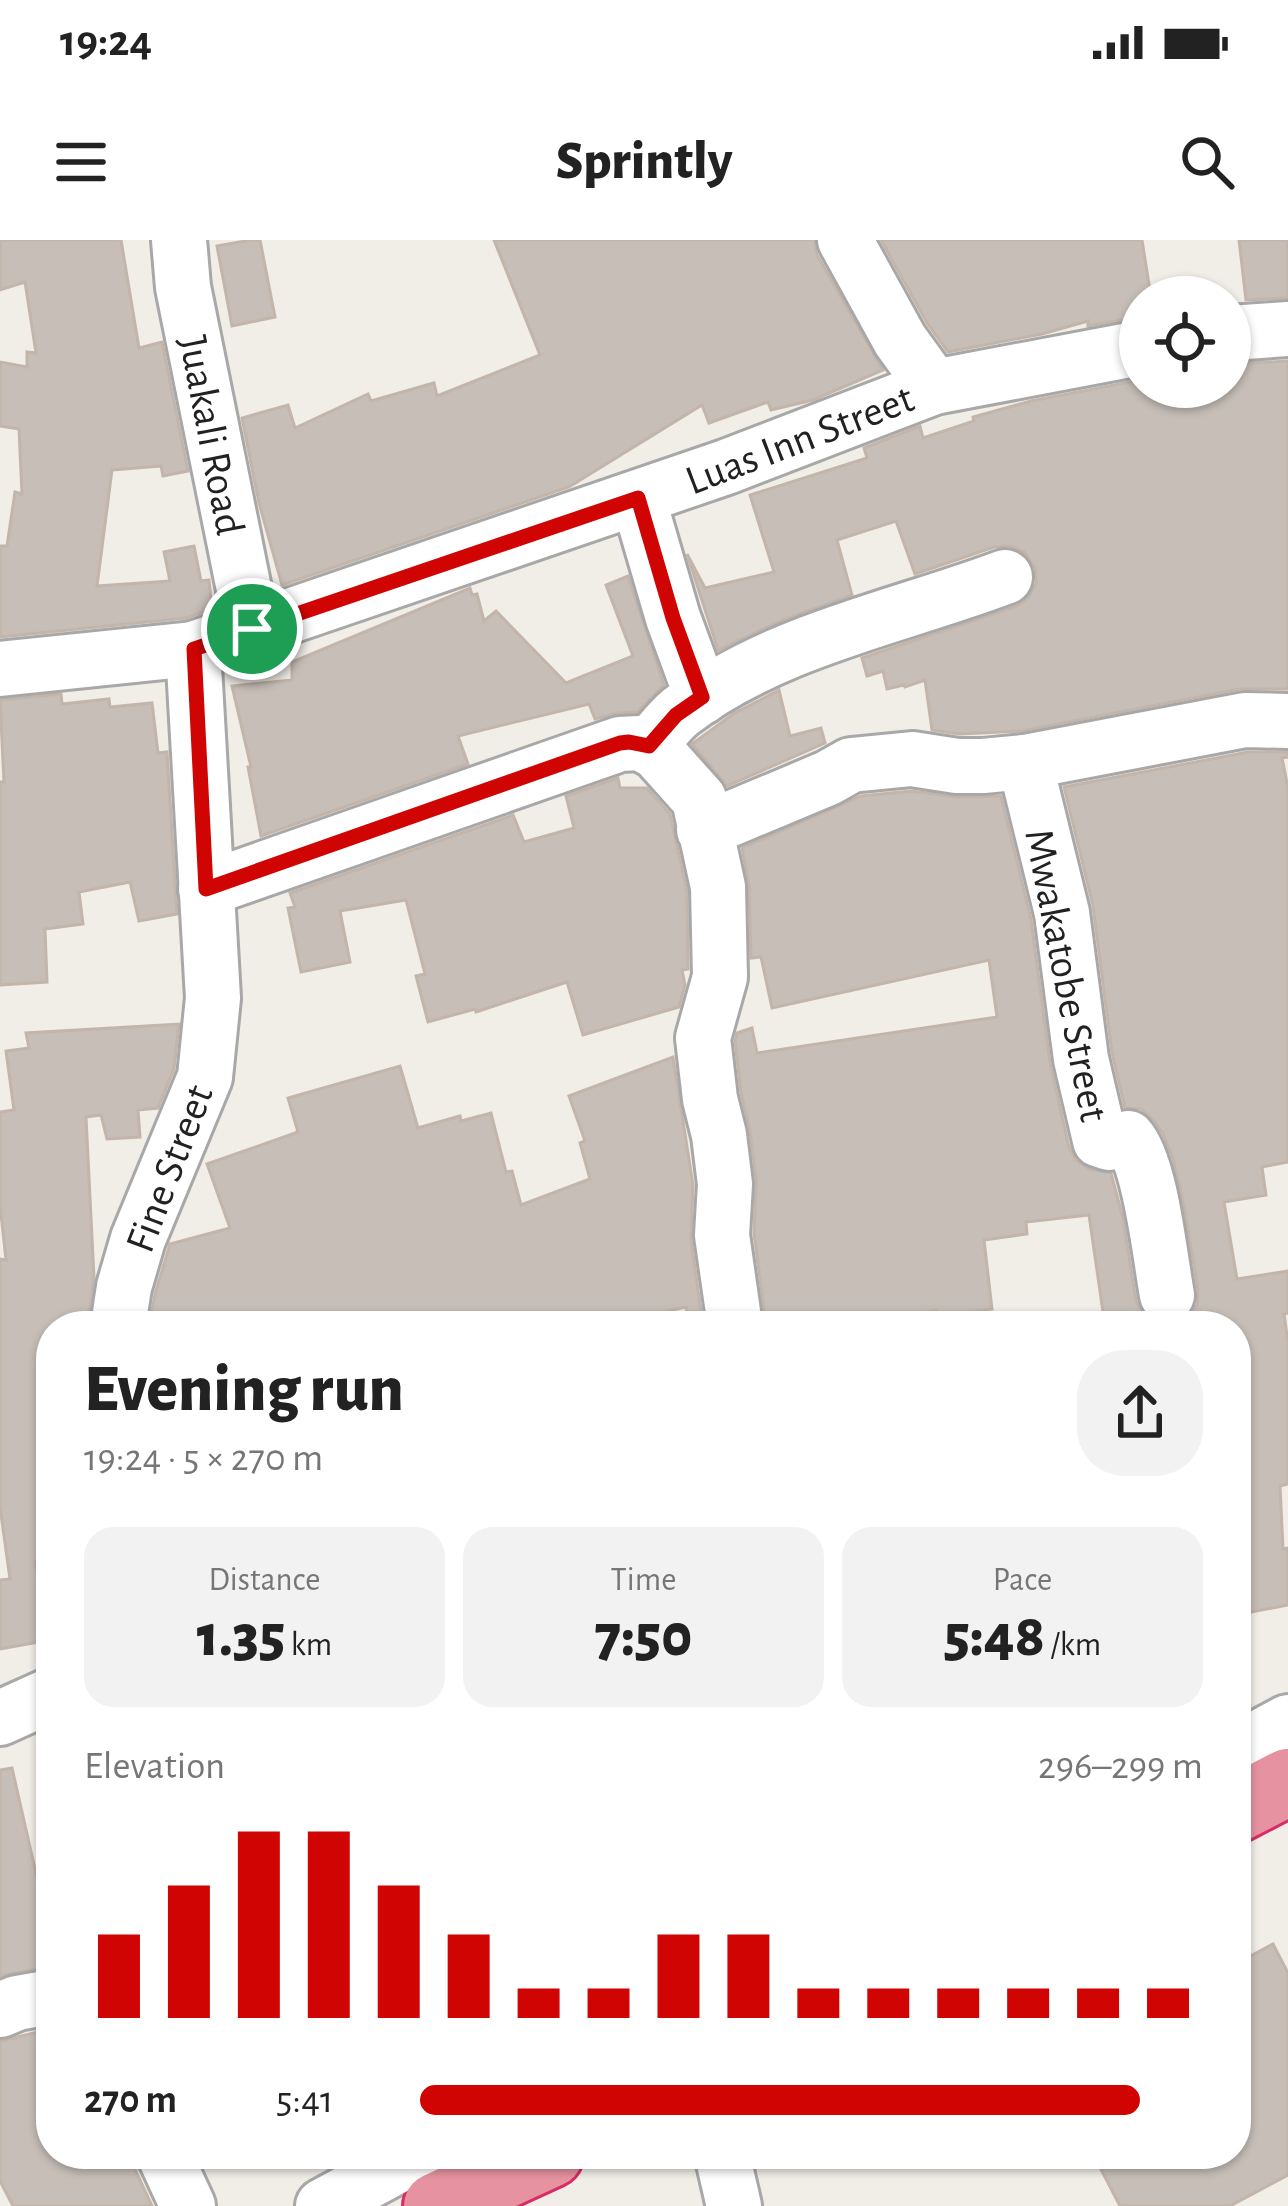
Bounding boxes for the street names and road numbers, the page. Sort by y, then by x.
street label: Juakali Road [171,332,251,539]
street label: Luas Inn Street [680,377,919,503]
street label: Mwakatobe Street [1017,825,1115,1125]
street label: Fine Street [119,1079,221,1258]

